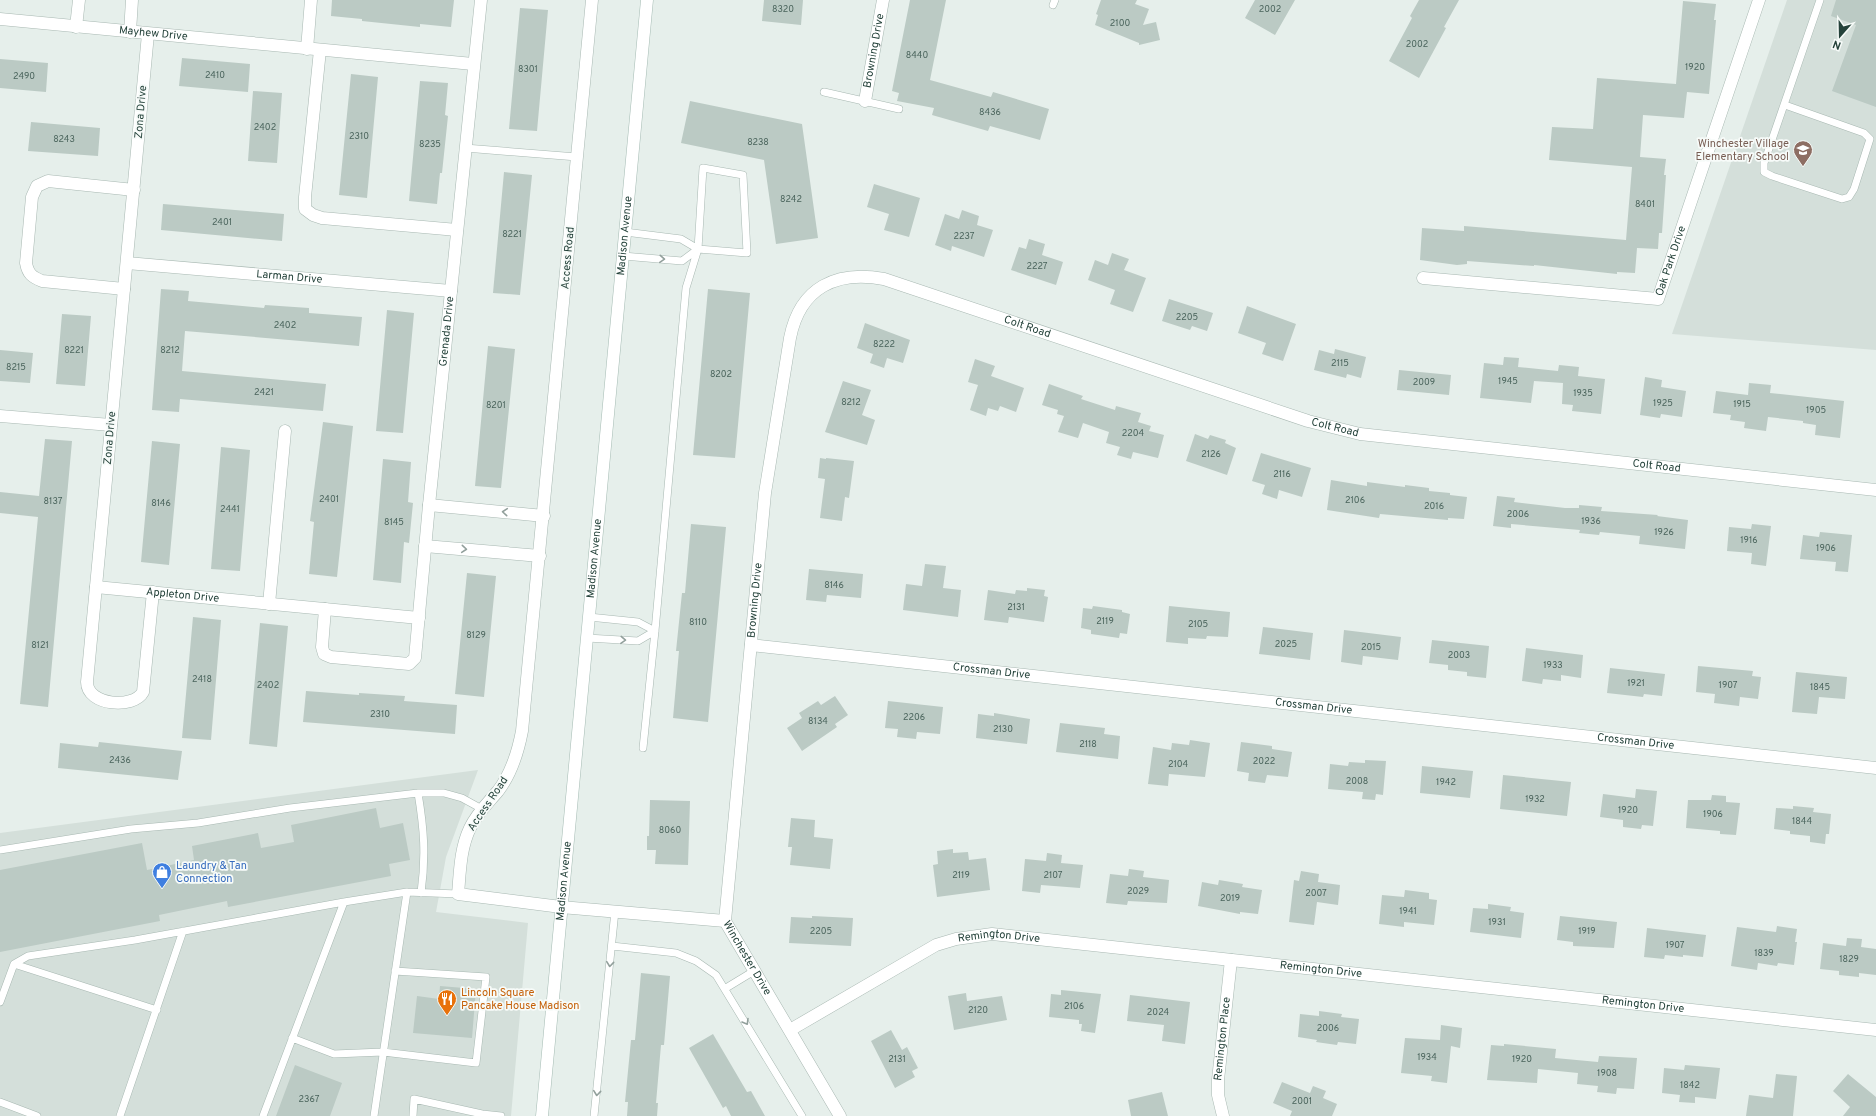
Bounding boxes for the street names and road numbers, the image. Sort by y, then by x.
street label: Browning Drive [860,12,887,89]
street label: Mayhew Drive [118,23,188,44]
street label: Zona Drive [132,85,150,139]
street label: Madison Avenue [614,195,636,276]
street label: Oak Park Drive [1652,224,1689,298]
street label: Access Road [558,226,578,290]
street label: Larman Drive [256,267,323,287]
street label: Grenada Drive [436,296,457,367]
street label: Colt Road [1002,313,1052,341]
street label: Zona Drive [101,411,119,465]
street label: Colt Road [1310,415,1360,440]
street label: Colt Road [1632,457,1681,476]
street label: Madison Avenue [584,518,605,599]
street label: Browning Drive [744,562,765,639]
street label: Appleton Drive [145,585,220,606]
street label: Crossman Drive [952,660,1031,682]
street label: Crossman Drive [1274,695,1353,718]
street label: Crossman Drive [1596,731,1675,753]
street label: Access Road [465,774,511,834]
street label: Madison Avenue [553,841,575,921]
street label: Winchester Drive [719,918,774,998]
street label: Remington Drive [957,927,1041,946]
street label: Remington Drive [1279,958,1363,981]
street label: Remington Drive [1601,993,1685,1016]
street label: Remington Place [1211,996,1234,1081]

